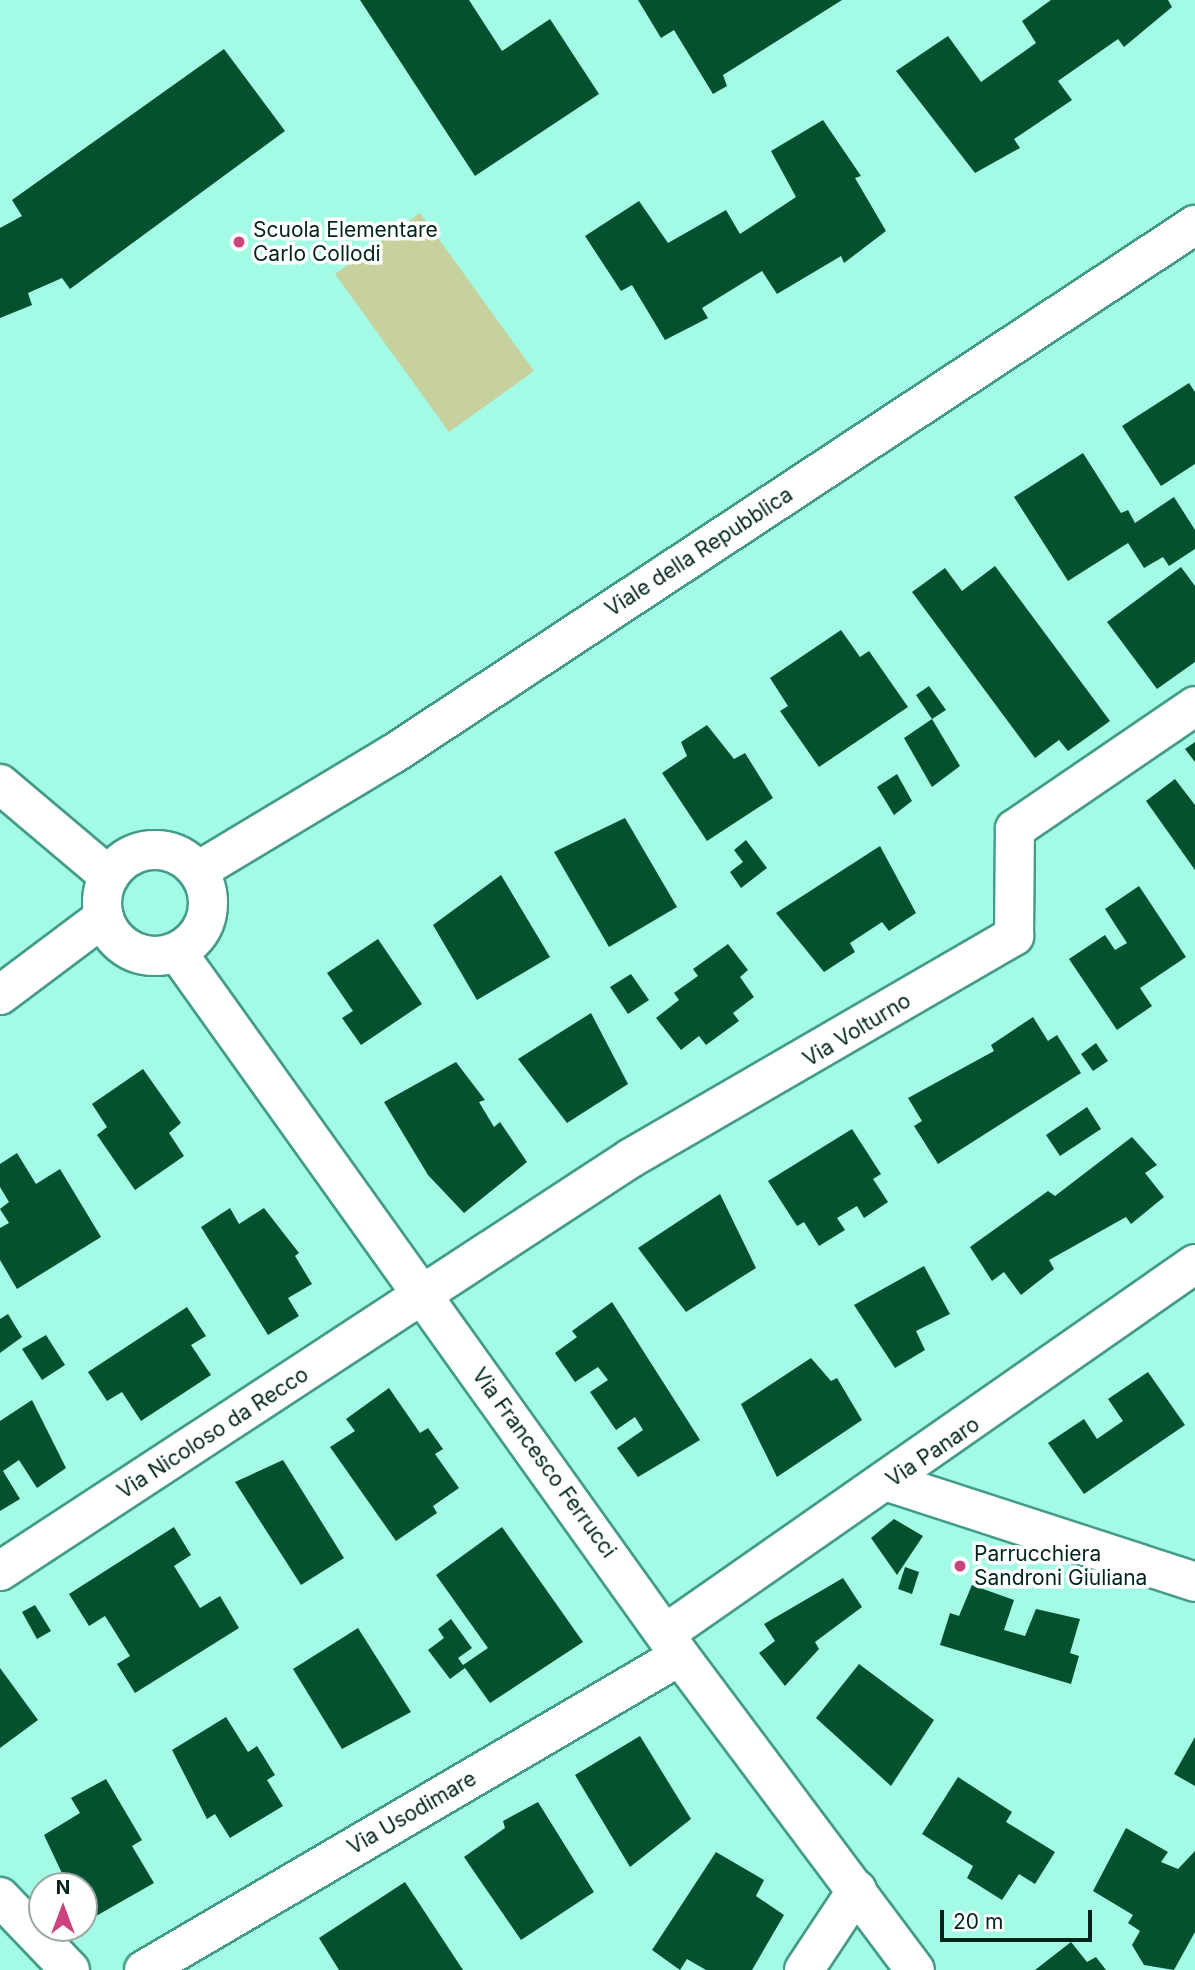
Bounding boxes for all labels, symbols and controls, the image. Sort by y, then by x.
place label: Scuola Elementare Carlo Collodi [253,217,438,267]
marker: Scuola Elementare Carlo Collodi [231,234,247,250]
street label: Viale della Repubblica [601,482,797,622]
street label: Via Volturno [799,988,915,1072]
street label: Via Nicoloso da Recco [113,1362,313,1504]
street label: Via Francesco Ferrucci [467,1363,621,1563]
street label: Via Panaro [882,1412,984,1492]
place label: Parrucchiera Sandroni Giuliana [974,1541,1147,1591]
marker: Parrucchiera Sandroni Giuliana [952,1558,968,1574]
street label: Via Usodimare [343,1766,481,1860]
north arrow [28,1872,98,1942]
text: N [56,1876,70,1899]
scale bar [943,1896,1095,1940]
text: 20 m [953,1909,1003,1934]

